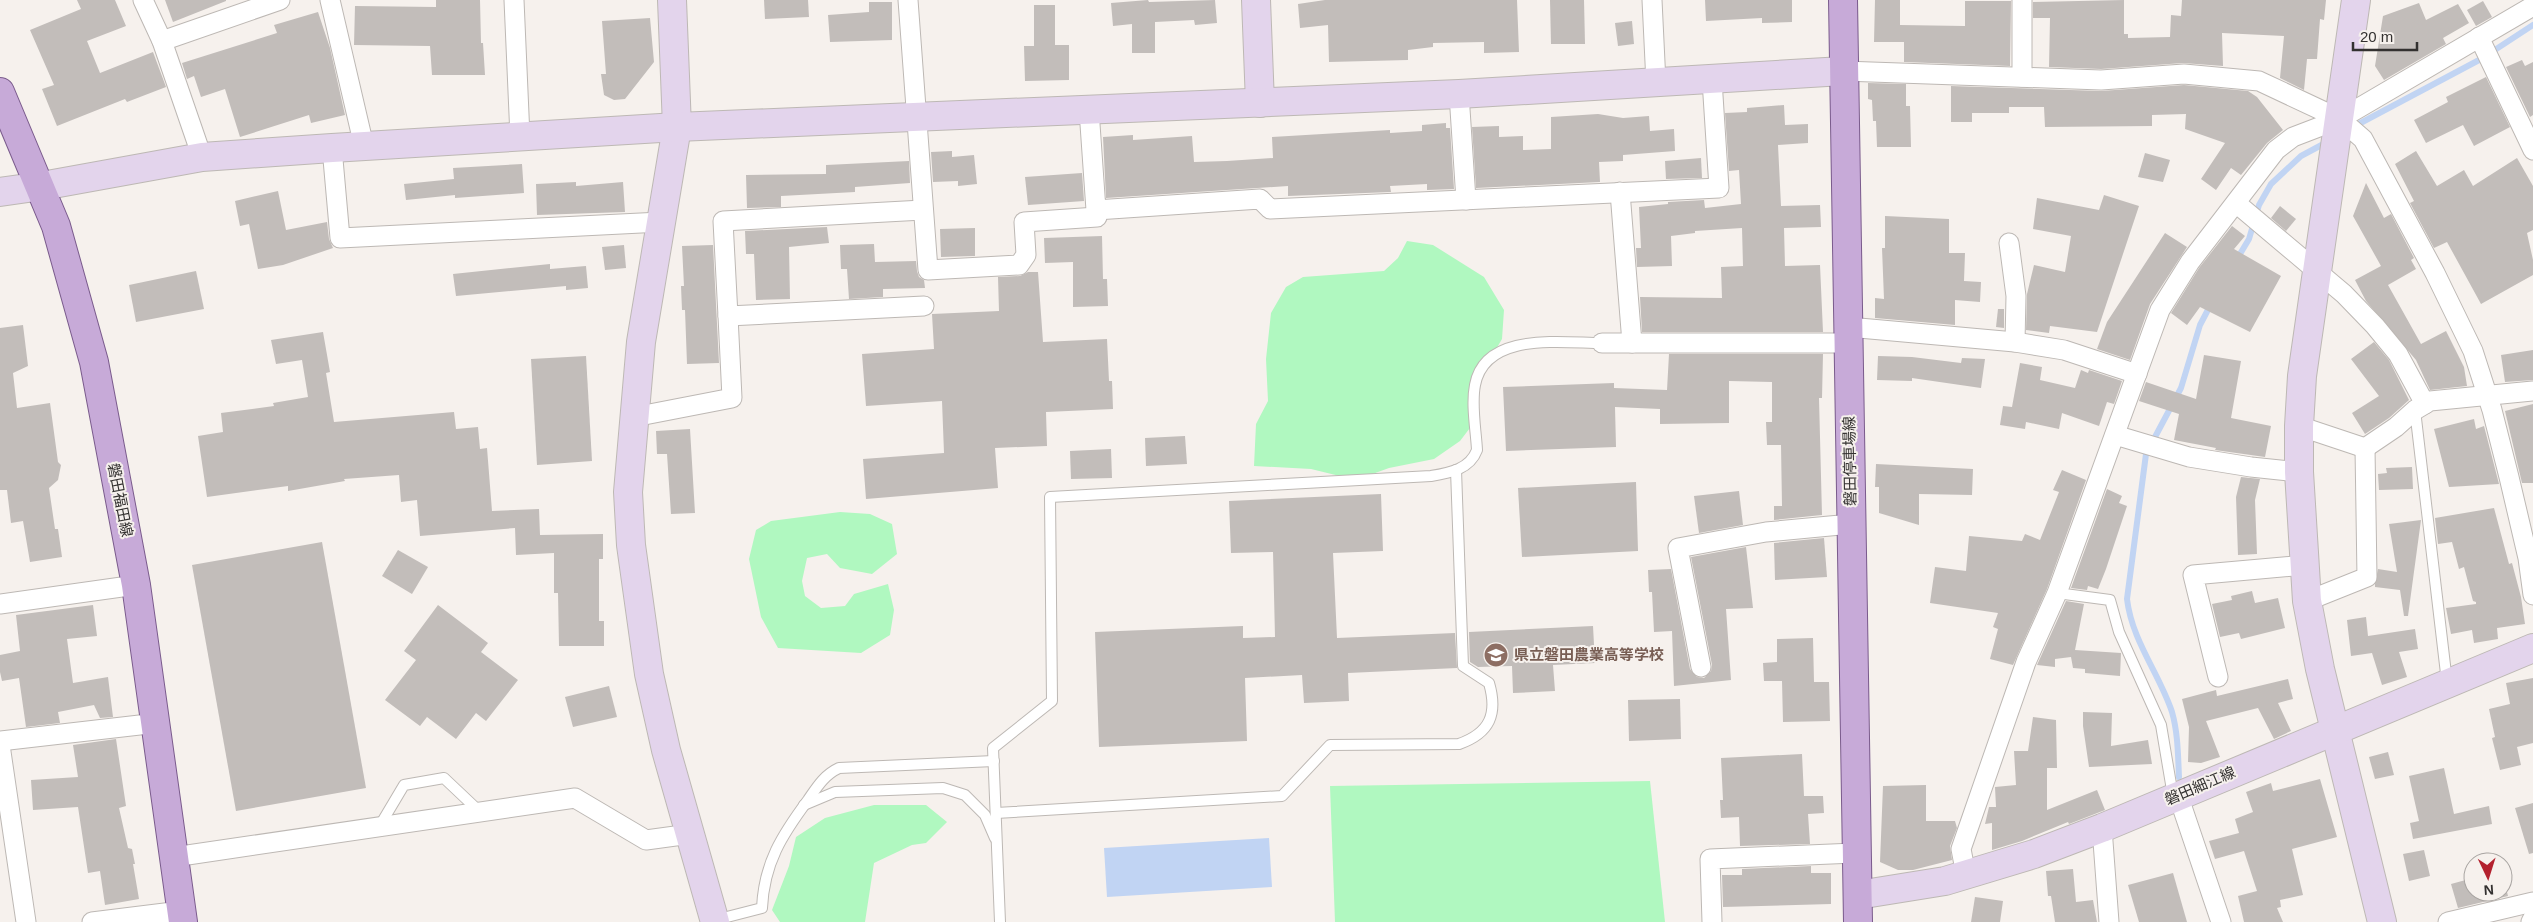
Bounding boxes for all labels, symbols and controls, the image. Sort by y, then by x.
scale bar [2353,20,2417,52]
text: 20 m [2360,28,2393,45]
street label: 磐田停車場線 [1840,416,1859,506]
street label: 磐田福田線 [105,461,136,538]
school or university icon: 県立磐田農業高等学校 [1483,642,1509,668]
place label: 県立磐田農業高等学校 [1514,646,1664,663]
street label: 磐田細江線 [2162,763,2238,808]
north arrow [2463,852,2513,902]
text: N [2483,882,2495,898]

